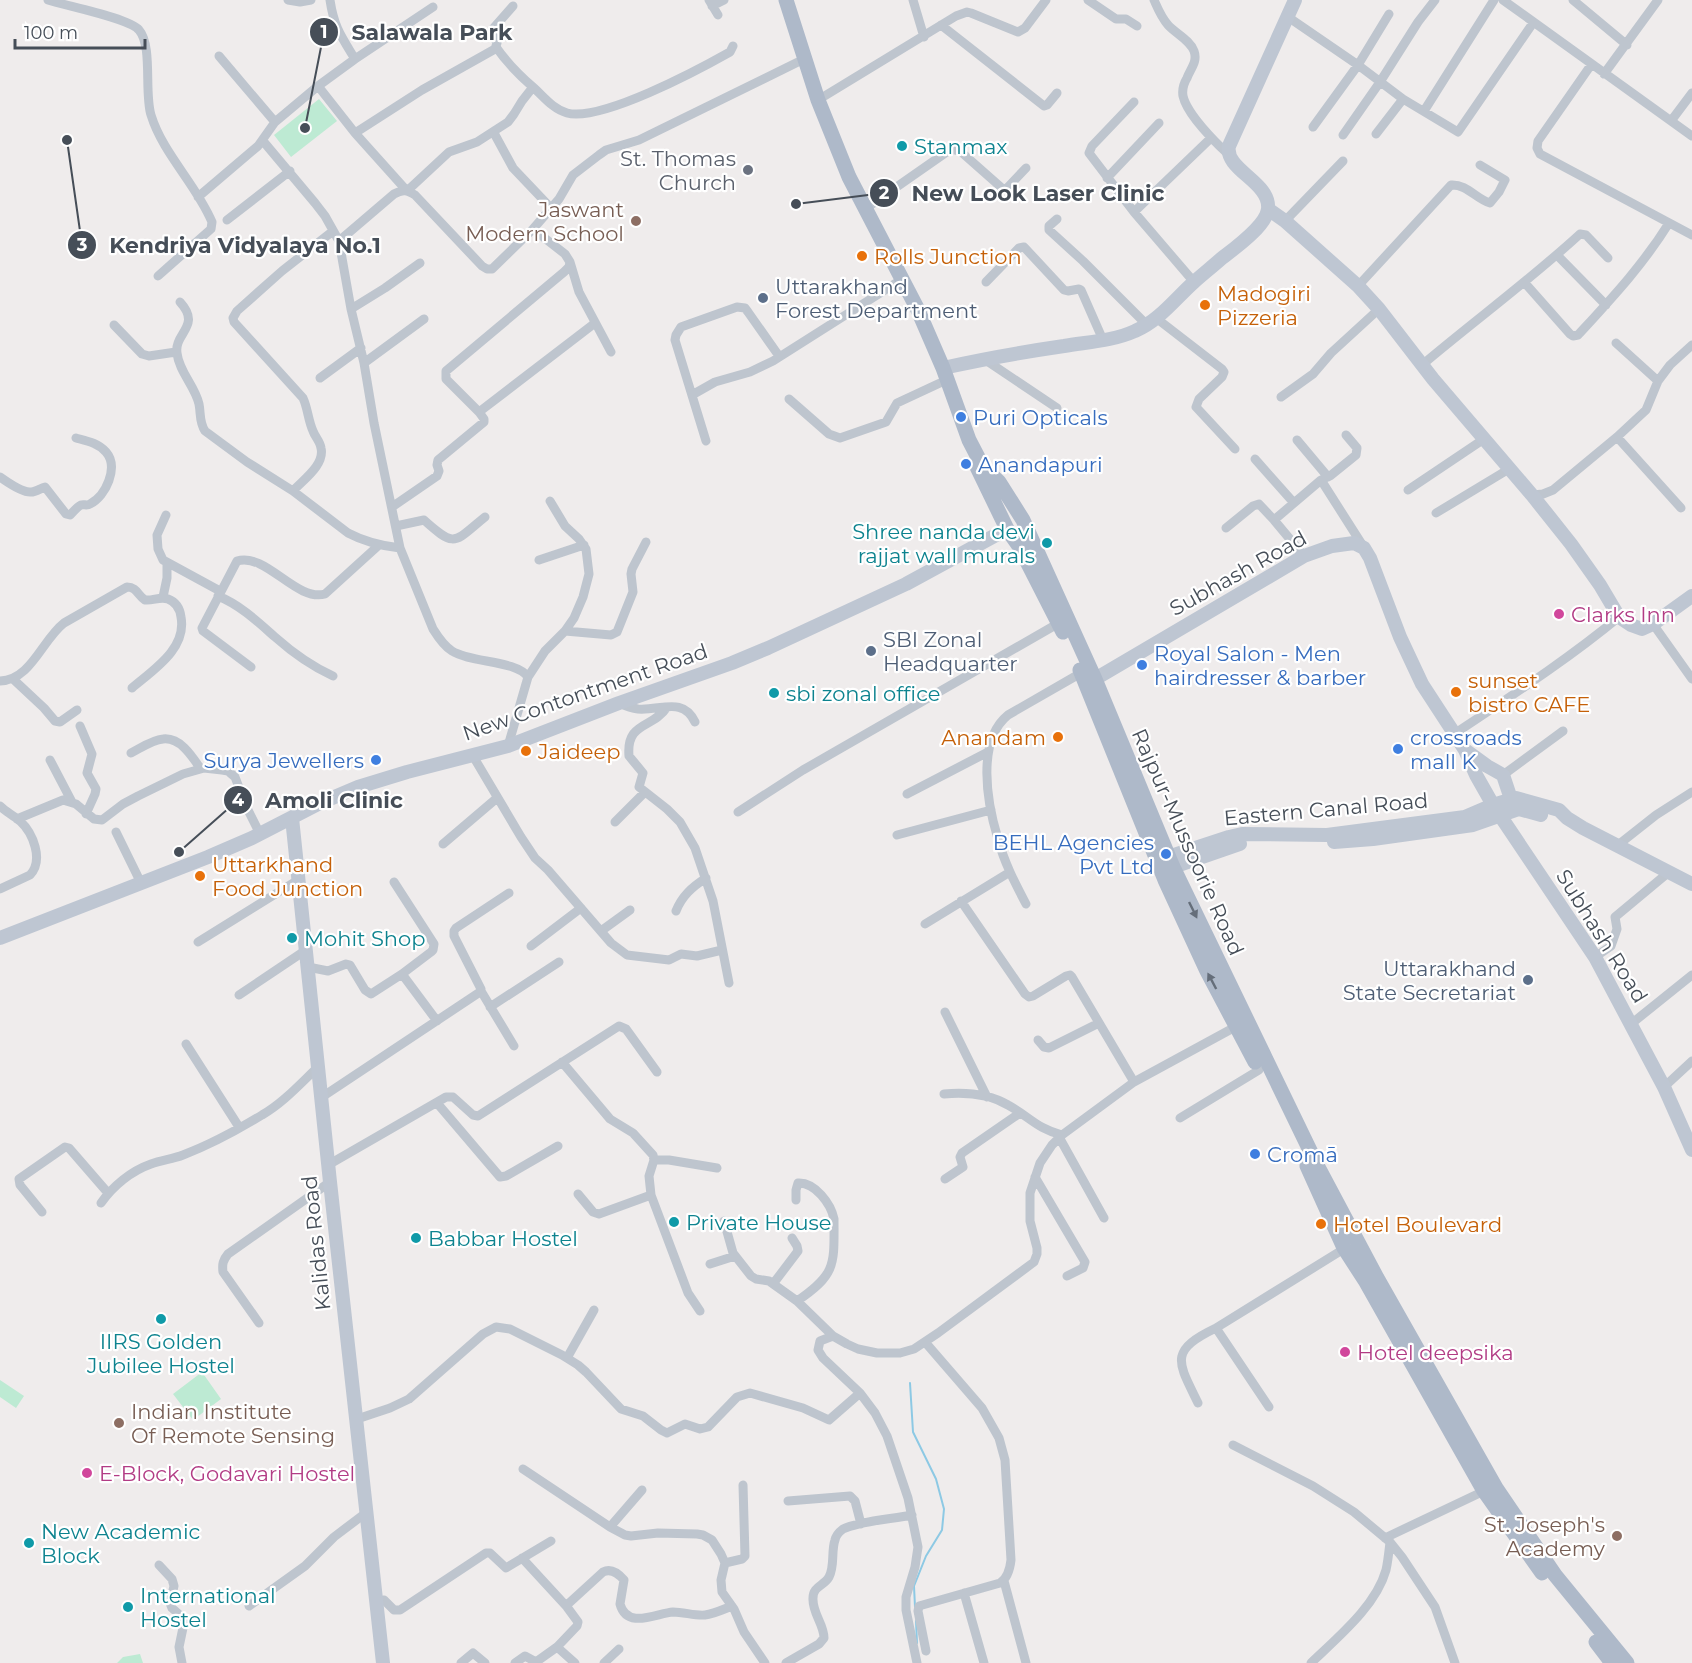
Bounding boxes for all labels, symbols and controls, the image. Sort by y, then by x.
scale bar [15,12,146,50]
callout: Salawala Park [309,12,524,52]
text: Salawala Park [352,19,513,46]
text: 1 [320,21,328,43]
text: 100 m [24,22,78,44]
place label: Stanmax [914,134,1008,159]
marker: Stanmax [895,139,909,153]
place label: St. Thomas Church [620,146,736,195]
marker: St. Thomas Church [741,163,755,177]
callout: New Look Laser Clinic [869,173,1176,213]
text: New Look Laser Clinic [911,180,1165,207]
text: 2 [879,182,890,204]
place label: Jaswant Modern School [465,197,624,246]
marker: Jaswant Modern School [629,214,643,228]
callout: Kendriya Vidyalaya No.1 [67,225,393,265]
text: Kendriya Vidyalaya No.1 [109,232,381,259]
text: 3 [76,234,88,256]
place label: Rolls Junction [874,244,1022,269]
marker: Rolls Junction [855,249,869,263]
place label: Uttarakhand Forest Department [775,274,978,323]
place label: Madogiri Pizzeria [1217,281,1311,330]
marker: Uttarakhand Forest Department [756,291,770,305]
marker: Madogiri Pizzeria [1198,298,1212,312]
place label: Puri Opticals [973,405,1108,430]
marker: Puri Opticals [954,410,968,424]
place label: Anandapuri [978,452,1103,477]
marker: Anandapuri [959,457,973,471]
place label: Shree nanda devi rajjat wall murals [852,519,1035,568]
street label: Subhash Road [1165,525,1311,621]
marker: Shree nanda devi rajjat wall murals [1040,536,1054,550]
place label: Clarks Inn [1571,602,1675,627]
marker: Clarks Inn [1552,607,1566,621]
place label: SBI Zonal Headquarter [883,627,1018,676]
street label: New Contontment Road [459,638,711,746]
place label: Royal Salon - Men hairdresser & barber [1154,641,1366,690]
marker: SBI Zonal Headquarter [864,644,878,658]
marker: Royal Salon - Men hairdresser & barber [1135,658,1149,672]
place label: sunset bistro CAFE [1468,668,1590,717]
place label: sbi zonal office [786,681,940,706]
marker: sunset bistro CAFE [1449,685,1463,699]
marker: sbi zonal office [767,686,781,700]
place label: Anandam [941,725,1046,750]
street label: Rajpur-Mussoorie Road [1127,725,1249,959]
place label: crossroads mall K [1410,725,1522,774]
marker: Anandam [1051,730,1065,744]
place label: Jaideep [537,739,620,764]
marker: crossroads mall K [1391,742,1405,756]
marker: Jaideep [519,744,533,758]
place label: Surya Jewellers [203,748,364,773]
marker: Surya Jewellers [369,753,383,767]
callout: Amoli Clinic [223,780,415,820]
text: Amoli Clinic [264,787,403,814]
street label: Eastern Canal Road [1223,788,1429,830]
text: 4 [232,789,245,811]
place label: BEHL Agencies Pvt Ltd [993,830,1154,879]
marker: BEHL Agencies Pvt Ltd [1159,847,1173,861]
place label: Uttarkhand Food Junction [212,852,363,901]
street label: Subhash Road [1551,865,1653,1007]
marker: Uttarkhand Food Junction [193,869,207,883]
one-way arrow [1189,901,1198,918]
place label: Mohit Shop [304,926,425,951]
marker: Mohit Shop [285,931,299,945]
place label: Uttarakhand State Secretariat [1343,956,1516,1005]
one-way arrow [1207,972,1217,989]
marker: Uttarakhand State Secretariat [1521,973,1535,987]
place label: Cromā [1267,1142,1338,1167]
marker: Cromā [1248,1147,1262,1161]
street label: Kalidas Road [296,1174,336,1312]
place label: Private House [686,1210,831,1235]
place label: Hotel Boulevard [1333,1212,1502,1237]
marker: Private House [667,1215,681,1229]
marker: Hotel Boulevard [1314,1217,1328,1231]
place label: Babbar Hostel [428,1226,578,1251]
marker: Babbar Hostel [409,1231,423,1245]
marker: IIRS Golden Jubilee Hostel [154,1312,168,1326]
place label: IIRS Golden Jubilee Hostel [86,1329,235,1378]
place label: Hotel deepsika [1357,1340,1514,1365]
marker: Hotel deepsika [1338,1345,1352,1359]
place label: Indian Institute Of Remote Sensing [131,1399,335,1448]
marker: Indian Institute Of Remote Sensing [112,1416,126,1430]
place label: E-Block, Godavari Hostel [99,1461,355,1486]
marker: E-Block, Godavari Hostel [80,1466,94,1480]
place label: St. Joseph's Academy [1484,1512,1606,1561]
place label: New Academic Block [41,1519,200,1568]
marker: St. Joseph's Academy [1610,1529,1624,1543]
marker: New Academic Block [22,1536,36,1550]
place label: International Hostel [140,1583,276,1632]
marker: International Hostel [121,1600,135,1614]

